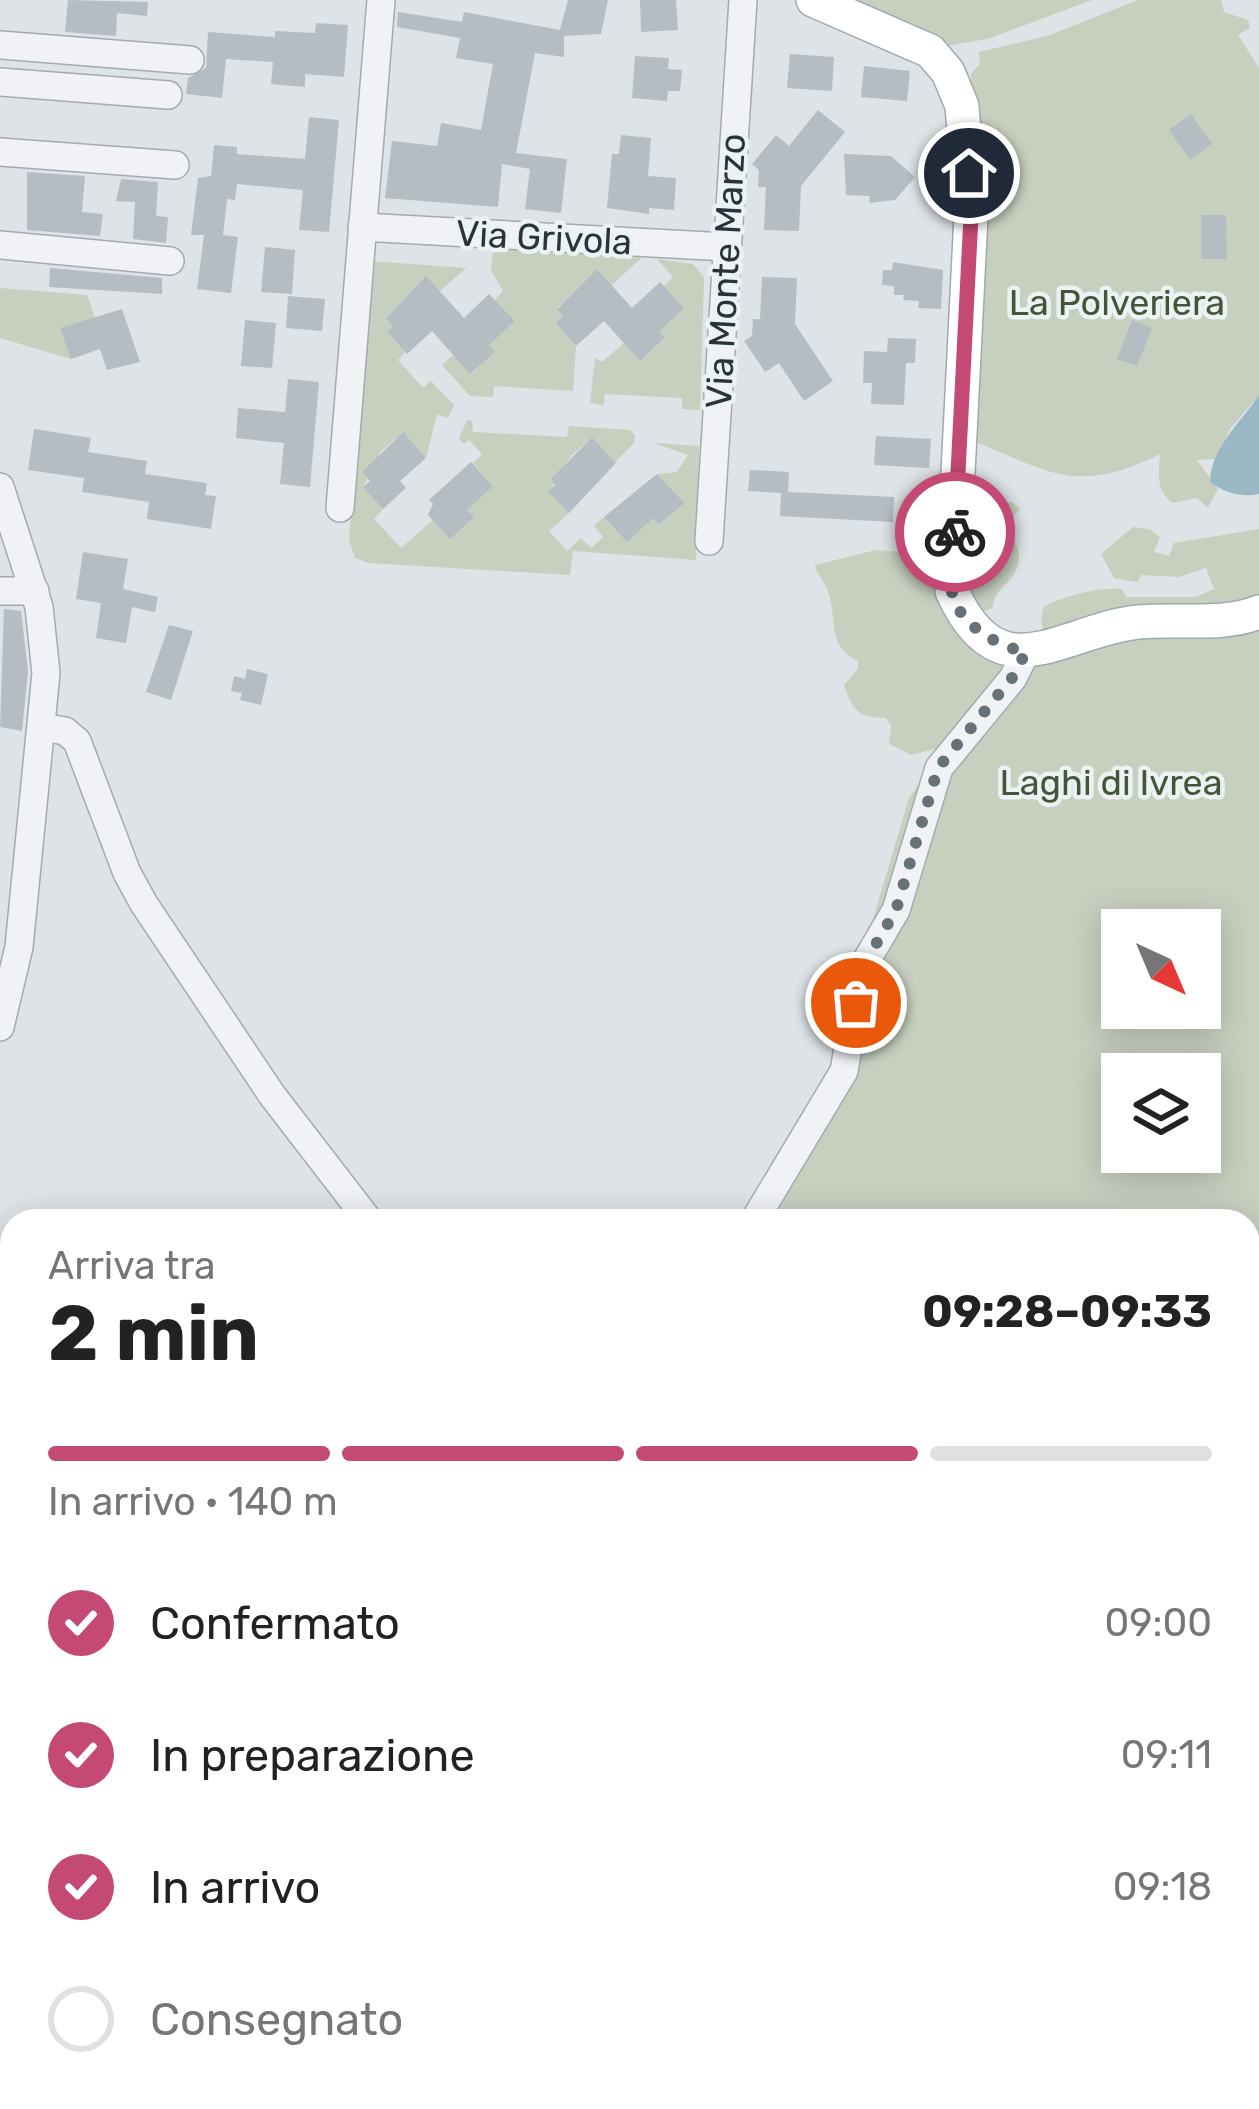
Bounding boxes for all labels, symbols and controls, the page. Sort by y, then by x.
pin [918,122,1020,224]
street label: Via Monte Marzo [697,132,754,410]
icon: home [936,140,1002,206]
street label: Via Grivola [455,211,633,264]
park label: La Polveriera [1009,281,1225,324]
courier [895,472,1015,592]
icon: bike [922,499,988,565]
park label: Laghi di Ivrea [999,761,1223,804]
north arrow [1101,909,1221,1029]
map controls [1101,909,1221,1173]
pin [805,952,907,1054]
icon: bag [823,970,889,1036]
button: layers [1101,1053,1221,1173]
text: Arriva tra [48,1243,216,1289]
text: 09:28–09:33 [922,1285,1212,1338]
text: 2 min [48,1287,259,1380]
text: In arrivo · 140 m [48,1479,338,1525]
icon: check [48,1590,114,1656]
text: Confermato [150,1597,400,1650]
text: 09:00 [1105,1600,1212,1646]
icon: check [48,1722,114,1788]
text: In preparazione [150,1729,475,1782]
text: 09:11 [1121,1732,1212,1778]
icon: check [48,1854,114,1920]
text: In arrivo [150,1861,320,1914]
text: 09:18 [1113,1864,1212,1910]
text: Consegnato [150,1993,403,2046]

